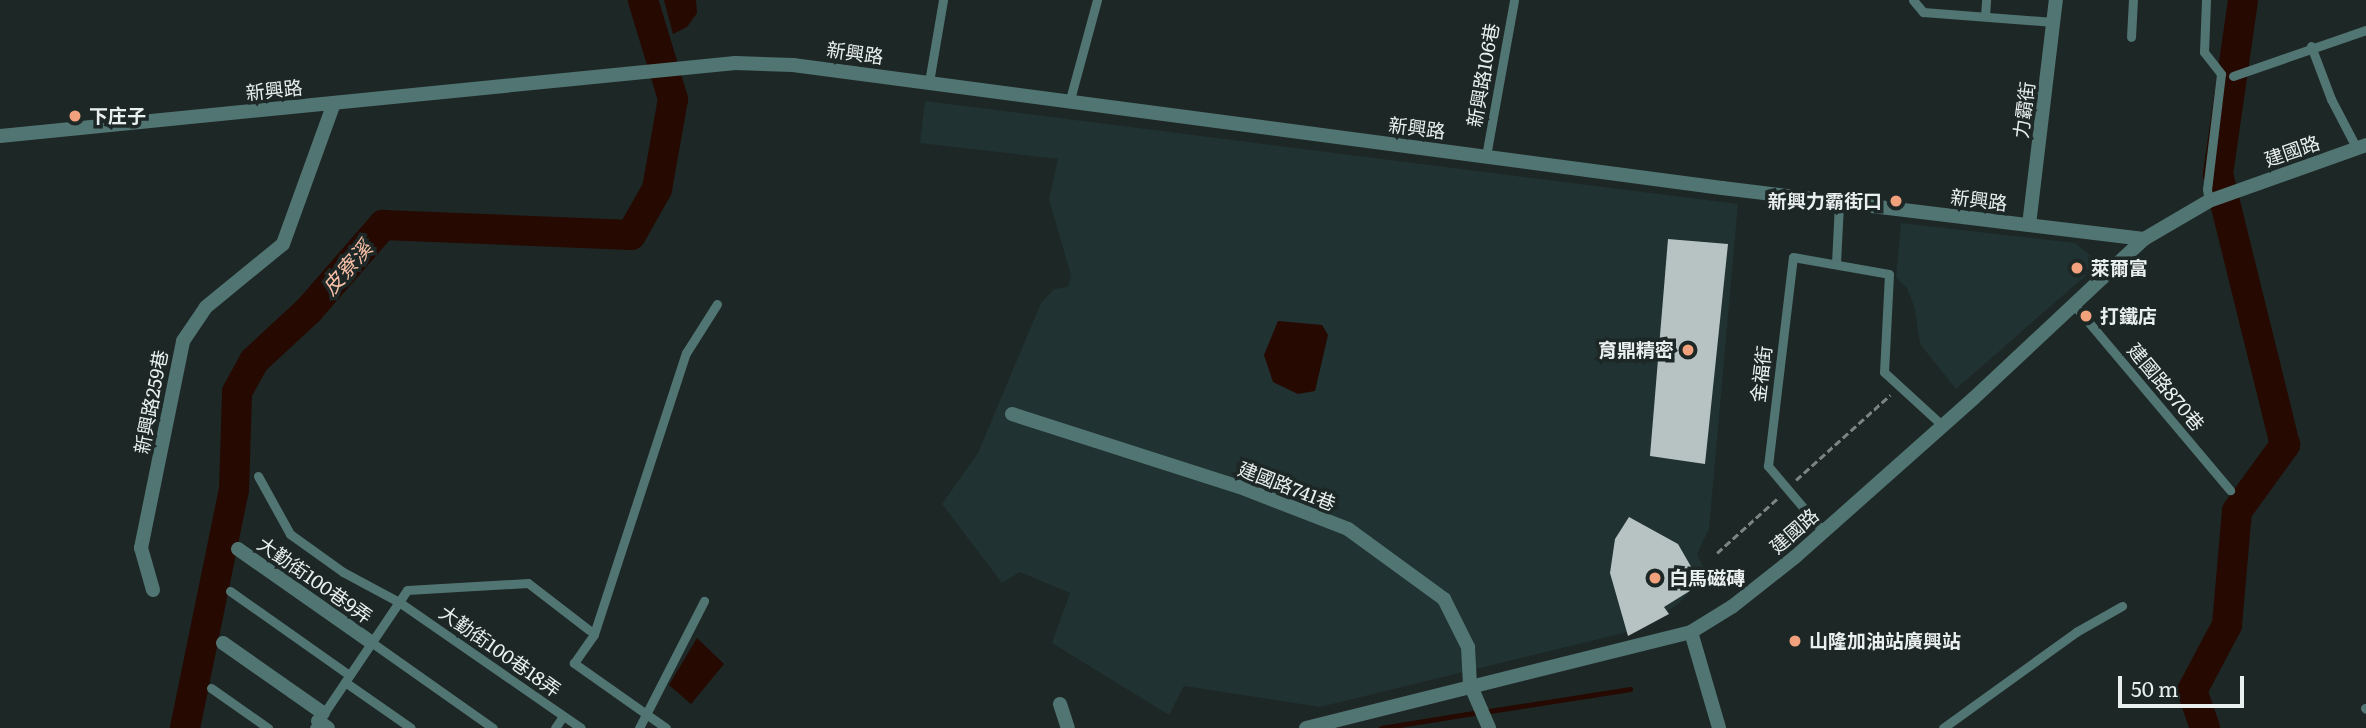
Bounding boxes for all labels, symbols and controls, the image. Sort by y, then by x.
street label: 新興路106巷 [1463,21,1503,129]
street label: 新興路 [825,38,885,68]
street label: 新興路 [244,76,304,104]
street label: 力霸街 [2009,80,2039,140]
place label: 下庄子 [89,105,146,127]
marker: 下庄子 [67,108,83,124]
street label: 新興路 [1387,113,1447,143]
street label: 建國路 [2261,131,2323,171]
street label: 新興路 [1949,185,2009,215]
place label: 新興力霸街口 [1768,190,1882,212]
marker: 新興力霸街口 [1888,193,1904,209]
water label: 皮寮溪 [316,235,376,299]
place label: 萊爾富 [2091,257,2148,279]
marker: 萊爾富 [2069,260,2085,276]
place label: 打鐵店 [2100,305,2157,327]
marker: 打鐵店 [2078,308,2094,324]
place label: 育鼎精密 [1598,339,1674,361]
street label: 建國路870巷 [2123,339,2209,435]
marker: 育鼎精密 [1680,342,1696,358]
street label: 金福街 [1746,344,1776,404]
street label: 新興路259巷 [130,348,172,456]
street label: 建國路741巷 [1235,457,1339,515]
street label: 建國路 [1765,504,1823,558]
street label: 大勤街100巷9弄 [253,532,377,628]
place label: 白馬磁磚 [1669,567,1745,589]
marker: 白馬磁磚 [1647,570,1663,586]
street label: 大勤街100巷18弄 [435,601,565,701]
place label: 山隆加油站廣興站 [1809,630,1961,652]
marker: 山隆加油站廣興站 [1787,633,1803,649]
scale bar [2121,662,2247,706]
text: 50 m [2131,672,2178,703]

